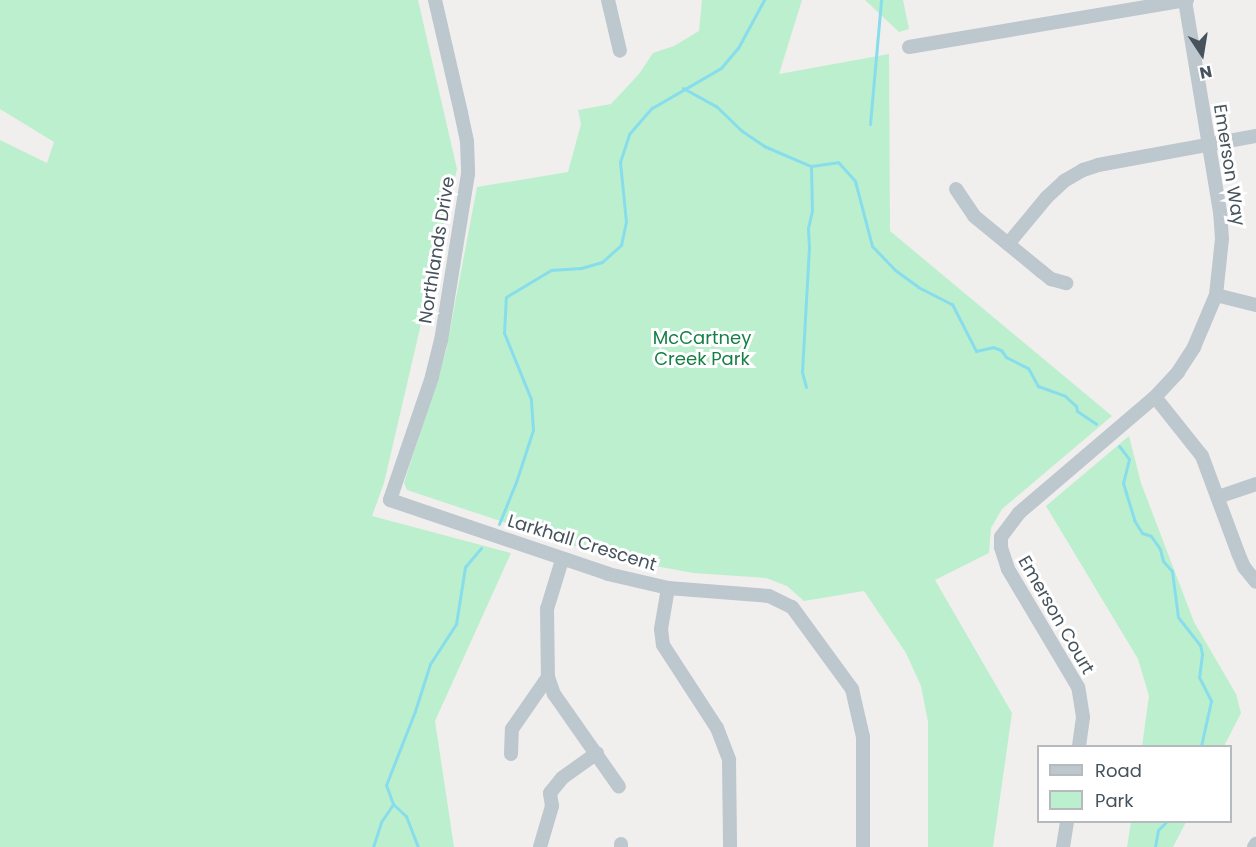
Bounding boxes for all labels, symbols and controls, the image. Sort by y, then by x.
north arrow [1172,24,1232,84]
text: N [1198,60,1214,85]
street label: Emerson Way [1209,103,1249,227]
street label: Northlands Drive [415,175,459,325]
park label: McCartney Creek Park [653,328,751,370]
street label: Larkhall Crescent [505,510,659,576]
street label: Emerson Court [1013,552,1099,678]
legend [1037,745,1232,823]
text: Road [1095,758,1142,783]
text: Park [1095,788,1134,813]

